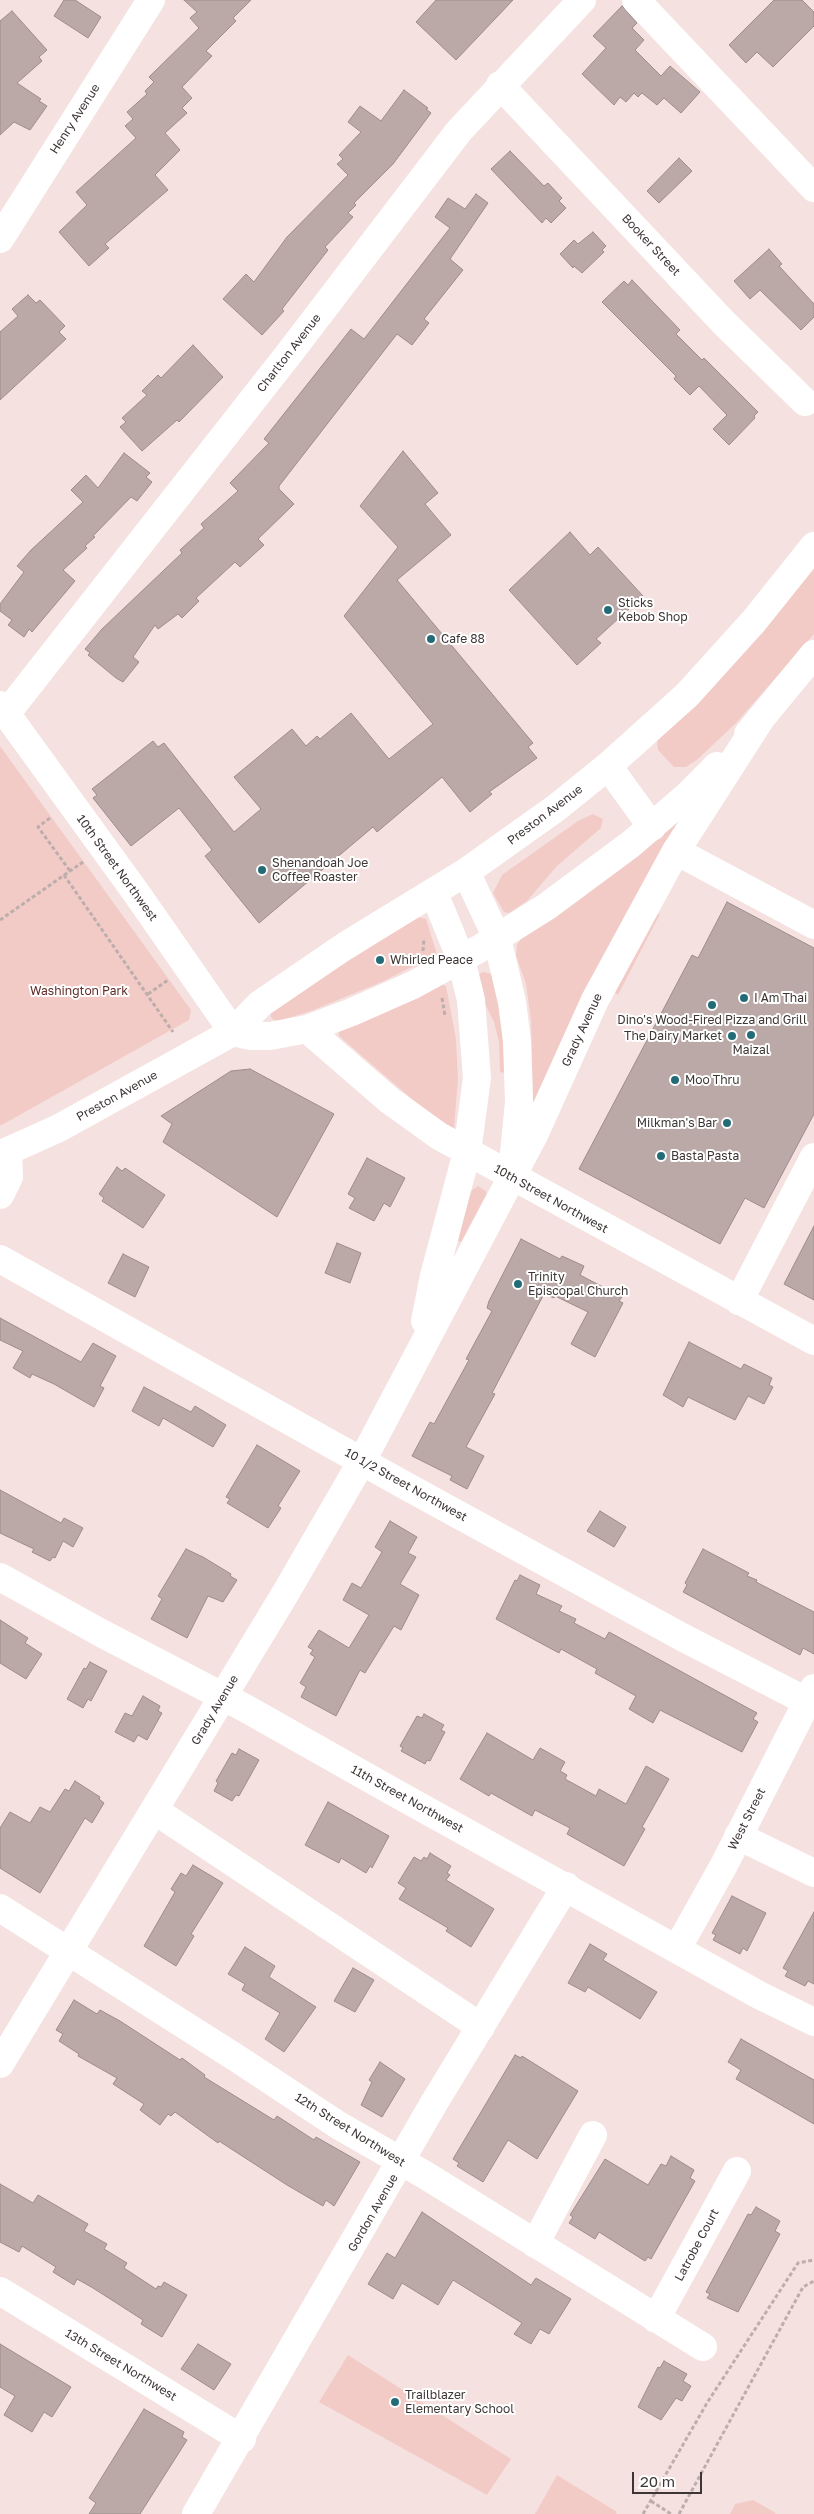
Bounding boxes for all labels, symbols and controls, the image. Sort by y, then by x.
street label: Henry Avenue [47,81,103,157]
street label: Booker Street [619,211,683,279]
street label: Charlton Avenue [254,311,324,395]
place label: Sticks Kebob Shop [618,596,688,624]
marker: Sticks Kebob Shop [602,604,614,616]
place label: Cafe 88 [441,632,485,646]
marker: Cafe 88 [425,633,437,645]
street label: Preston Avenue [505,782,585,848]
street label: 10th Street Northwest [74,812,160,924]
place label: Shenandoah Joe Coffee Roaster [272,856,368,884]
marker: Shenandoah Joe Coffee Roaster [256,864,268,876]
place label: Whirled Peace [390,953,473,967]
marker: Whirled Peace [374,954,386,966]
park label: Washington Park [30,984,128,998]
street label: Grady Avenue [559,991,605,1069]
place label: I Am Thai [754,991,807,1005]
marker: I Am Thai [738,992,750,1004]
marker: Dino's Wood-Fired Pizza and Grill [706,999,718,1011]
place label: Dino's Wood-Fired Pizza and Grill [617,1013,807,1027]
place label: The Dairy Market [624,1029,722,1043]
marker: Maizal [745,1029,757,1041]
marker: The Dairy Market [726,1030,738,1042]
place label: Maizal [732,1043,770,1057]
street label: Preston Avenue [74,1068,160,1124]
place label: Moo Thru [685,1073,739,1087]
marker: Moo Thru [669,1074,681,1086]
place label: Milkman's Bar [637,1116,717,1130]
marker: Milkman's Bar [721,1117,733,1129]
place label: Basta Pasta [671,1149,739,1163]
marker: Basta Pasta [655,1150,667,1162]
street label: 10th Street Northwest [492,1162,610,1236]
place label: Trinity Episcopal Church [528,1270,628,1298]
marker: Trinity Episcopal Church [512,1278,524,1290]
street label: 10 1/2 Street Northwest [342,1445,470,1525]
street label: Grady Avenue [188,1672,242,1748]
street label: 11th Street Northwest [348,1762,466,1836]
street label: West Street [725,1786,769,1852]
street label: 12th Street Northwest [292,2090,408,2170]
street label: Gordon Avenue [345,2171,401,2255]
street label: Latrobe Court [672,2206,722,2284]
street label: 13th Street Northwest [63,2326,179,2404]
place label: Trailblazer Elementary School [405,2388,514,2416]
marker: Trailblazer Elementary School [389,2396,401,2408]
scale bar [634,2462,704,2494]
text: 20 m [640,2472,675,2490]

